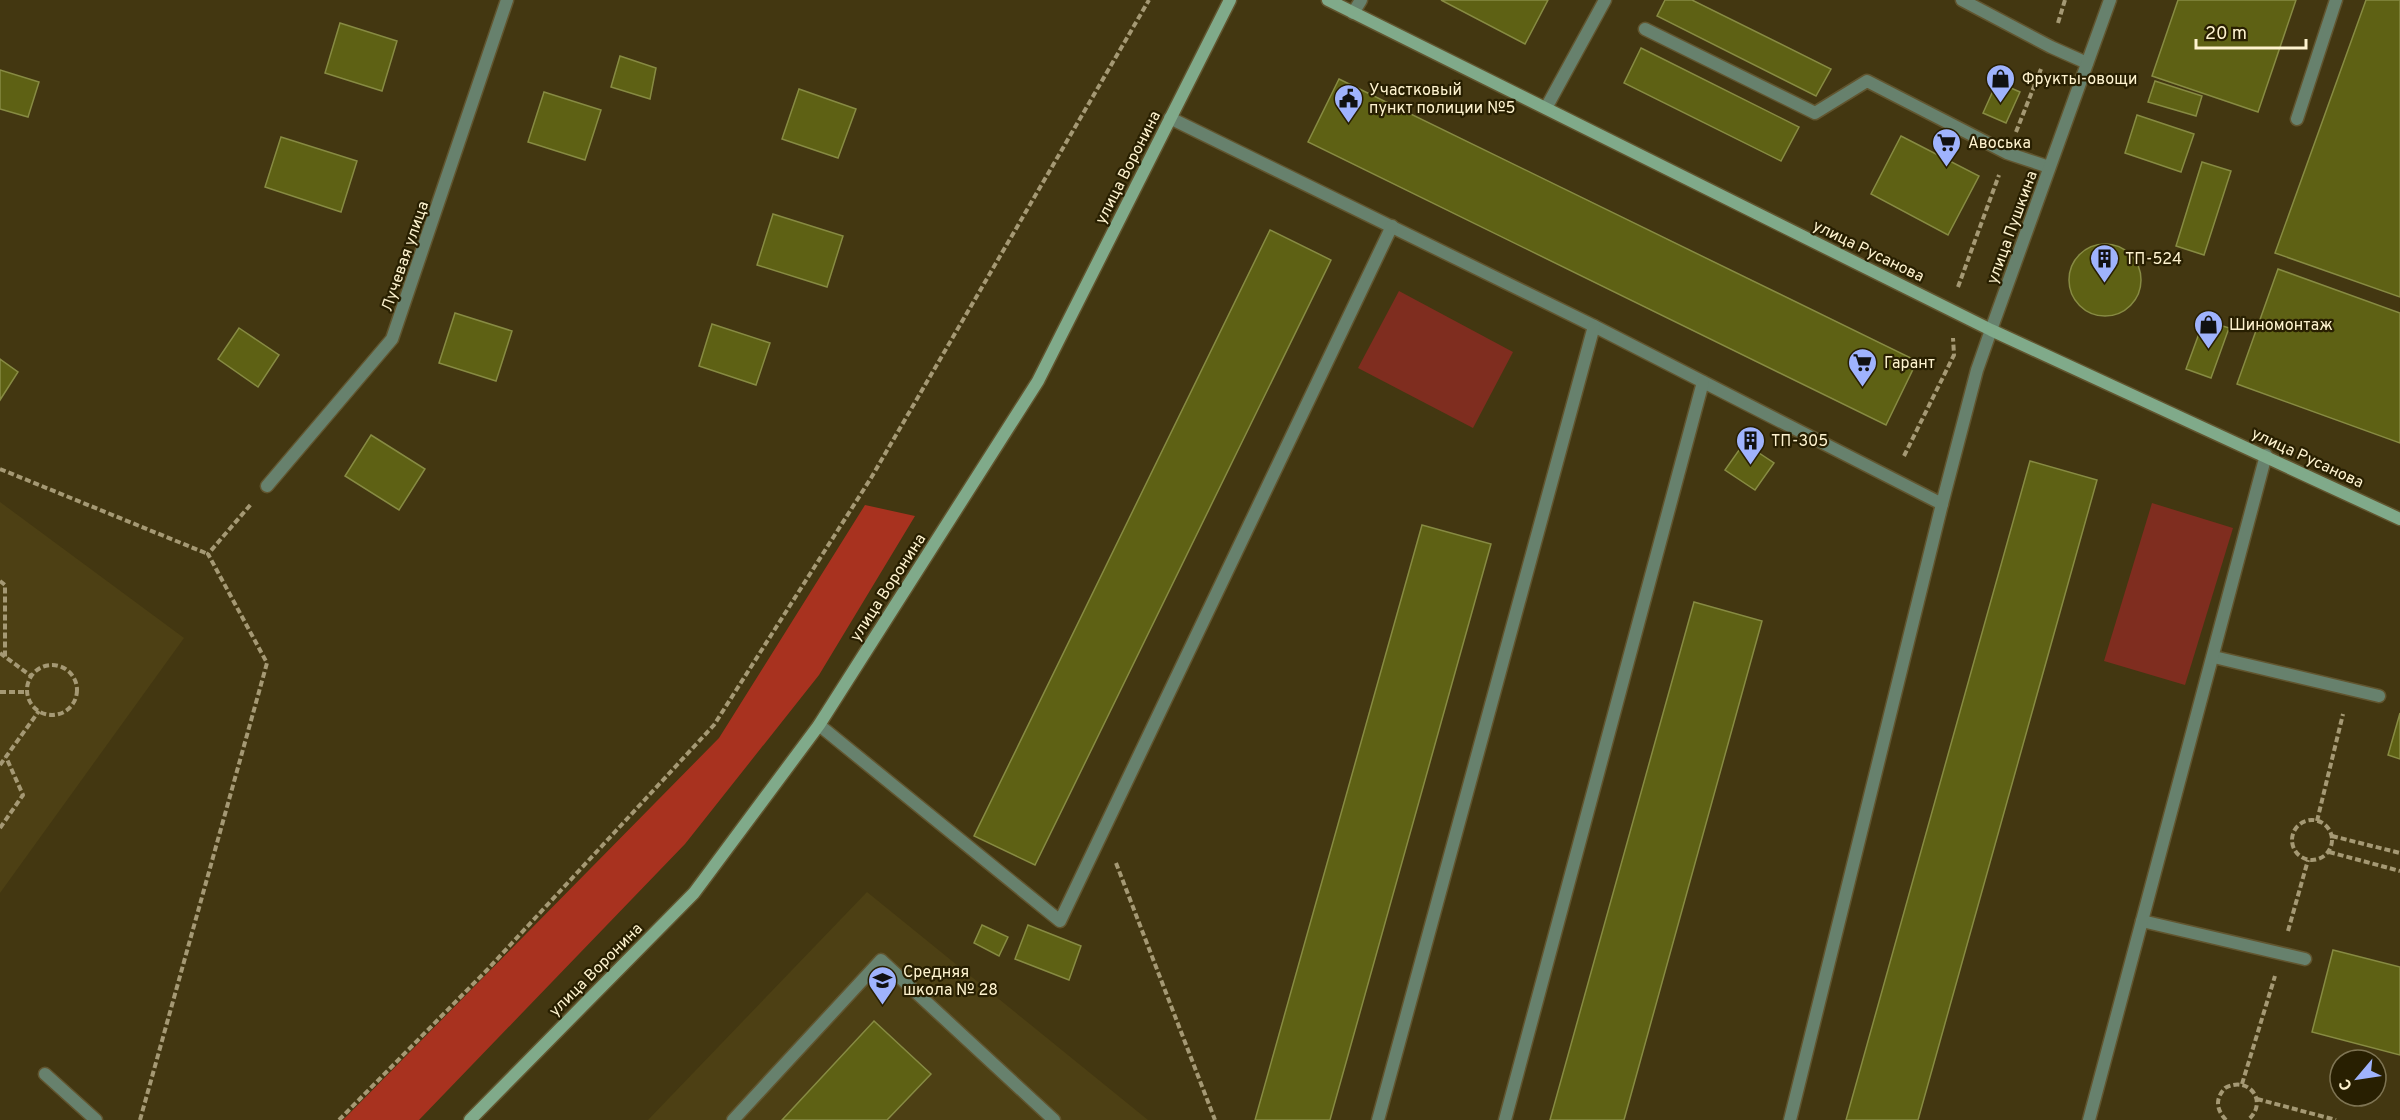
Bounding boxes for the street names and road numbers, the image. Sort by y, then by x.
street label: улица Воронина [1092,108,1166,228]
street label: улица Пушкина [1983,168,2043,287]
street label: Лучевая улица [378,199,434,314]
street label: улица Русанова [1809,216,1927,287]
street label: улица Русанова [2248,424,2366,494]
street label: улица Воронина [846,530,931,646]
street label: улица Воронина [545,919,648,1022]

